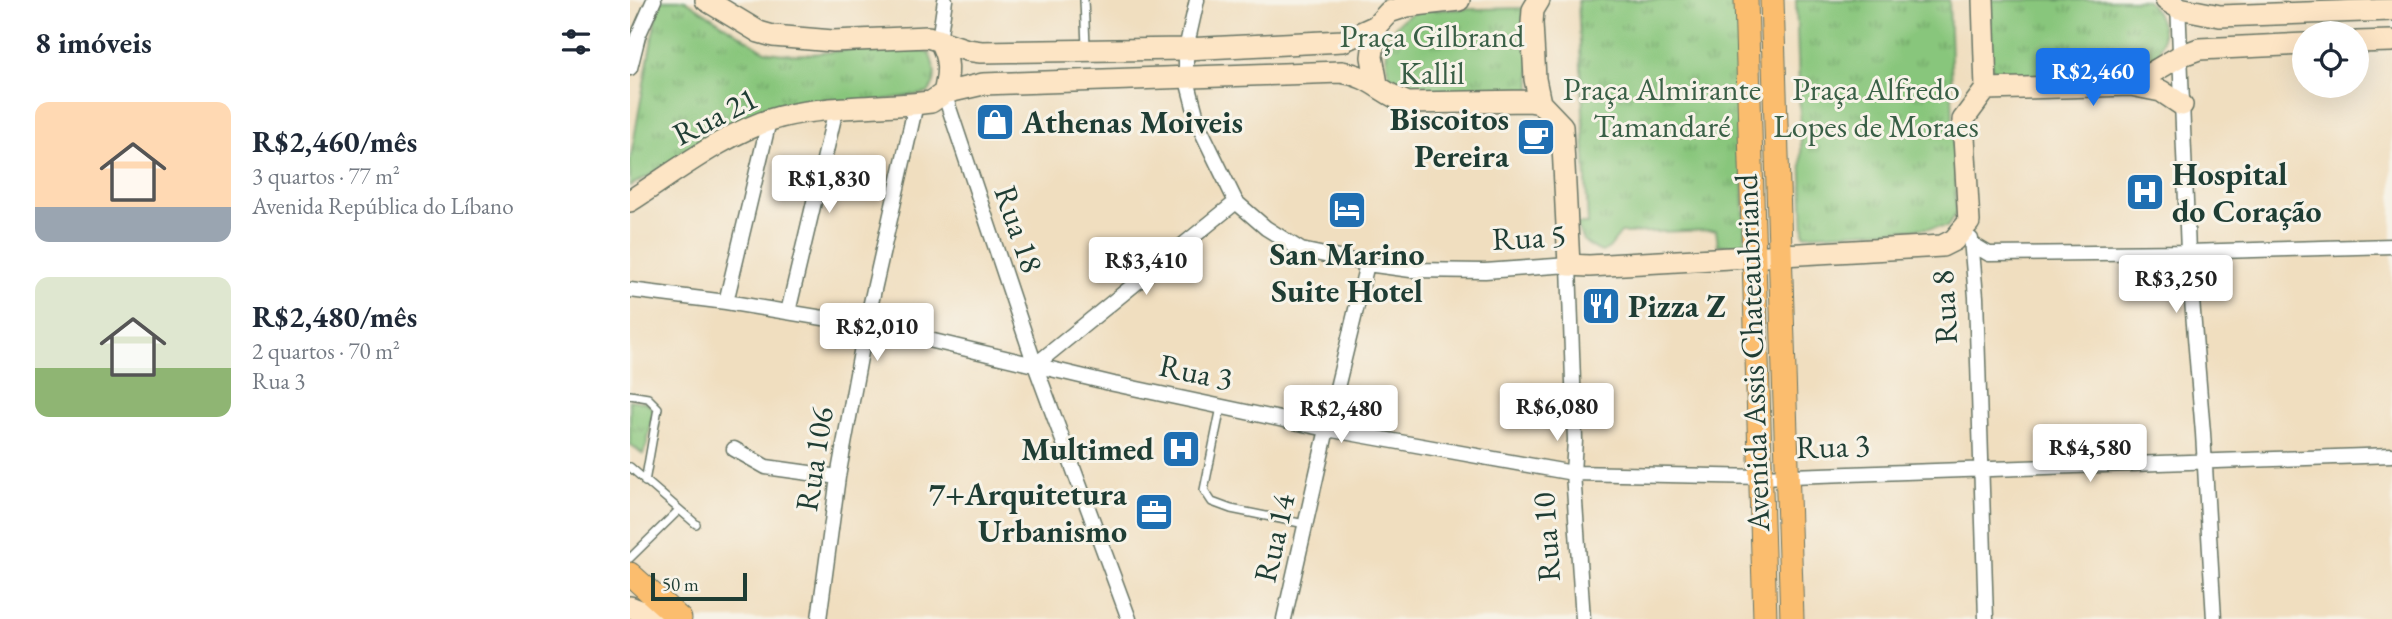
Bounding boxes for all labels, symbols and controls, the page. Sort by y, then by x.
park label: Praça Gilbrand Kallil [1340,15,1525,94]
map controls [2292,21,2369,98]
button: locate [2292,21,2369,98]
text: 8 imóveis [35,23,152,62]
icon: filters [557,23,595,61]
pin: R$2,460 [2028,48,2158,108]
text: R$2,460 [2052,56,2134,86]
park label: Praça Almirante Tamandaré [1563,68,1761,147]
park label: Praça Alfredo Lopes de Moraes [1773,68,1979,147]
street label: Rua 21 [666,77,764,155]
place label: Biscoitos Pereira [1390,98,1510,177]
shop icon: Athenas Moiveis [974,101,1016,143]
place label: Athenas Moiveis [1021,101,1243,143]
cafe icon: Biscoitos Pereira [1515,116,1557,158]
text: R$2,460/mês [252,122,417,161]
icon: home [91,130,175,214]
place label: Hospital do Coração [2172,153,2322,232]
pin: R$1,830 [764,156,894,215]
text: 3 quartos · 77 m² [252,161,400,191]
text: R$1,830 [788,163,870,193]
hospital icon: Hospital do Coração [2124,171,2166,213]
street label: Avenida Assis Chateaubriand [1725,173,1779,534]
street label: Rua 18 [985,180,1053,278]
hotel icon: San Marino Suite Hotel [1326,189,1368,231]
text: Avenida República do Líbano [252,191,514,221]
street label: Rua 5 [1491,214,1567,260]
place label: San Marino Suite Hotel [1269,233,1425,312]
pin: R$3,410 [1081,238,1211,297]
text: R$3,410 [1105,245,1187,275]
pin: R$3,250 [2111,256,2241,315]
text: R$3,250 [2135,263,2217,293]
street label: Rua 8 [1921,269,1967,345]
restaurant icon: Pizza Z [1580,285,1622,327]
place label: Pizza Z [1628,285,1726,327]
text: R$2,480/mês [252,297,417,336]
pin: R$2,010 [812,304,942,363]
icon: home [91,305,175,389]
text: R$2,010 [836,311,918,341]
text: 2 quartos · 70 m² [252,336,400,366]
street label: Rua 3 [1155,344,1237,400]
text: Rua 3 [252,366,305,396]
pin: R$6,080 [1492,384,1622,443]
pin: R$2,480 [1276,386,1406,445]
text: R$6,080 [1516,391,1598,421]
text: R$2,480 [1300,393,1382,423]
street label: Rua 106 [785,404,843,514]
street label: Rua 3 [1795,424,1871,468]
pin: R$4,580 [2025,424,2155,484]
place label: Multimed [1021,428,1154,470]
hospital icon: Multimed [1160,428,1202,470]
text: R$4,580 [2049,432,2131,462]
place label: 7+Arquitetura Urbanismo [928,473,1128,552]
street label: Rua 14 [1243,489,1305,586]
office icon: 7+Arquitetura Urbanismo [1133,491,1175,533]
street label: Rua 10 [1522,491,1570,583]
scale bar [651,570,747,602]
text: 50 m [662,572,699,597]

